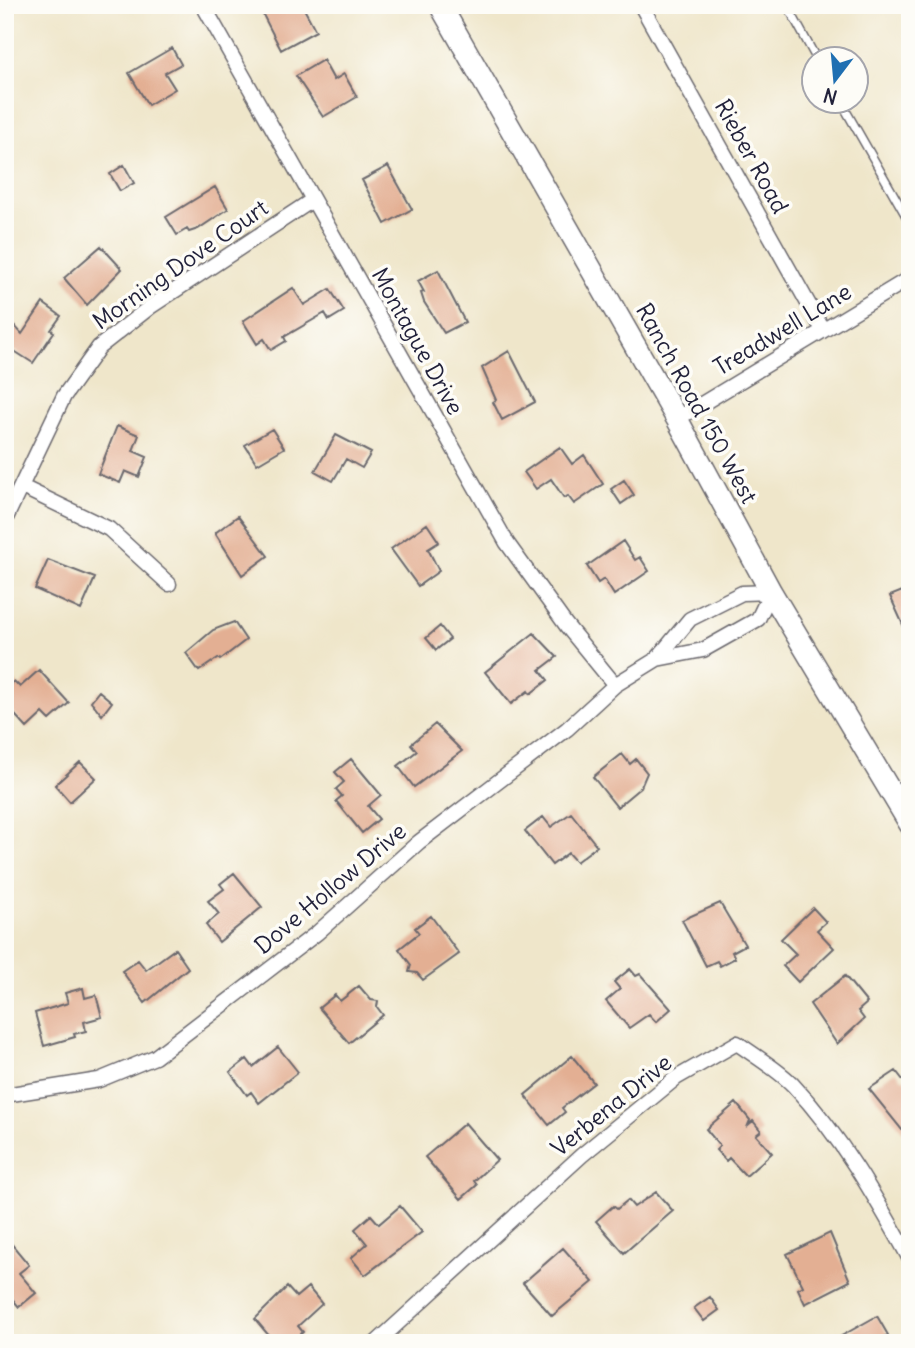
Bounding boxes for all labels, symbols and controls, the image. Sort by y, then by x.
north arrow [800,46,870,116]
text: N [821,83,840,110]
street label: Rieber Road [709,94,795,218]
street label: Morning Dove Court [87,192,274,335]
street label: Montague Drive [366,262,470,420]
street label: Treadwell Lane [708,277,856,381]
street label: Ranch Road 150 West [630,298,764,508]
street label: Dove Hollow Drive [248,816,412,960]
street label: Verbena Drive [545,1048,677,1162]

